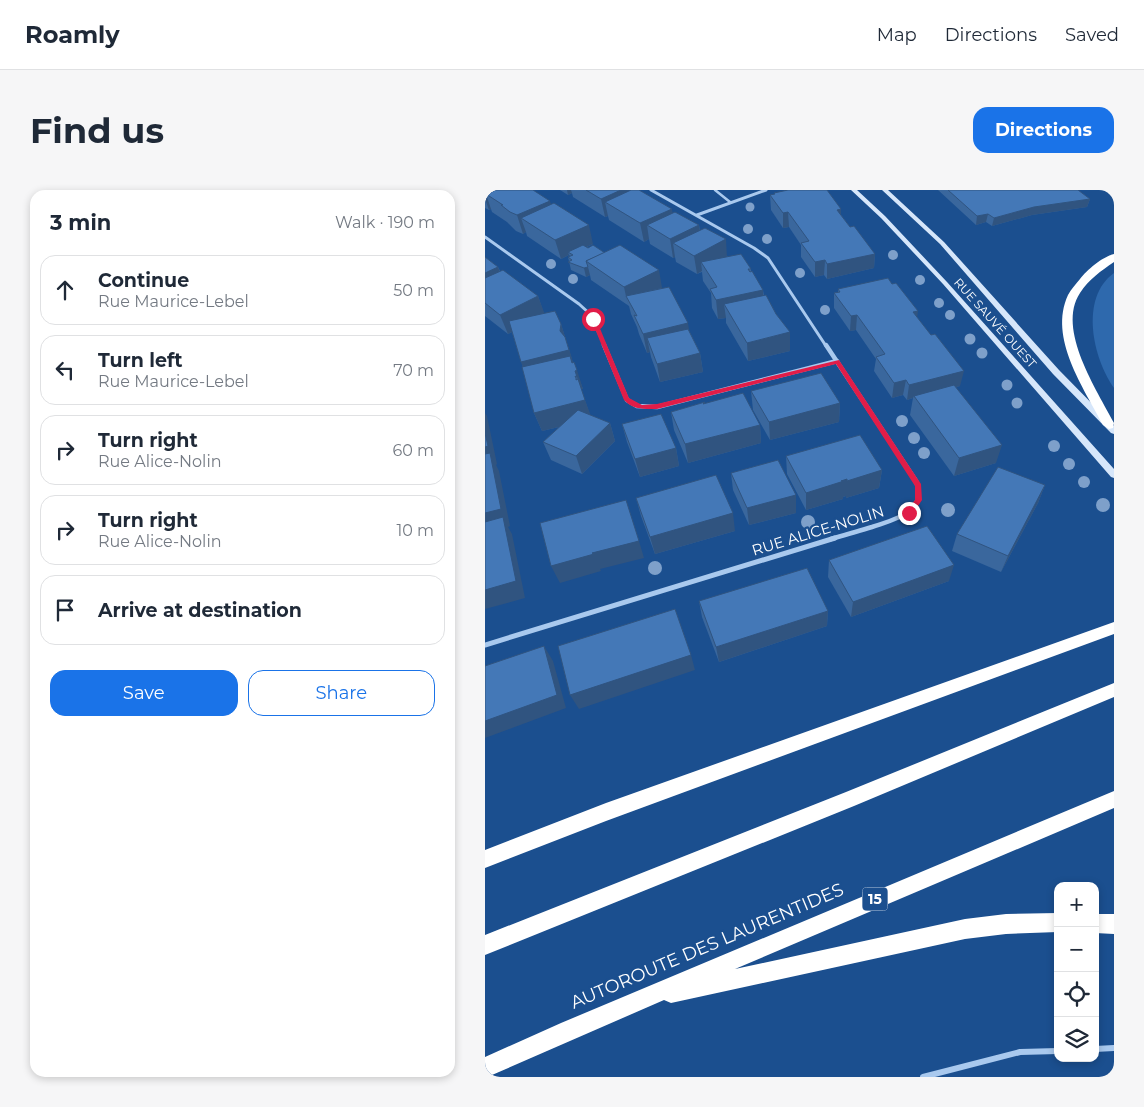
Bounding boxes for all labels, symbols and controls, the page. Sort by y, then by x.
text: Roamly [25,20,120,49]
text: Map [877,24,917,46]
text: Directions [945,24,1037,46]
text: Saved [1065,24,1119,46]
button: Directions [973,107,1114,153]
text: Find us [30,109,164,152]
text: 3 min [50,210,111,235]
text: Walk · 190 m [335,213,435,232]
text: Continue [98,269,189,292]
street label: RUE SAUVÉ OUEST [951,275,1040,371]
icon: ahead [51,276,79,304]
text: 50 m [393,281,434,300]
text: Rue Maurice-Lebel [98,292,249,311]
route start [582,308,605,331]
text: Turn left [98,349,183,372]
icon: left [51,356,79,384]
text: 70 m [393,361,434,380]
text: Rue Maurice-Lebel [98,372,249,391]
text: Turn right [98,429,198,452]
icon: right [51,436,79,464]
text: 60 m [392,441,434,460]
text: Rue Alice-Nolin [98,452,222,471]
street label: RUE ALICE-NOLIN [749,501,886,560]
route end [898,502,921,525]
text: Turn right [98,509,198,532]
icon: right [51,516,79,544]
text: 10 m [396,521,434,540]
text: Rue Alice-Nolin [98,532,222,551]
icon: arrive [51,596,79,624]
text: Arrive at destination [98,599,302,622]
button: Save [50,670,238,716]
button: Share [248,670,435,716]
street label: AUTOROUTE DES LAURENTIDES [567,878,847,1014]
map controls [1054,882,1099,1062]
button: + [1054,882,1099,927]
road number: 15 [863,888,887,911]
button: − [1054,927,1099,972]
button: locate [1054,972,1099,1017]
button: layers [1054,1017,1099,1062]

